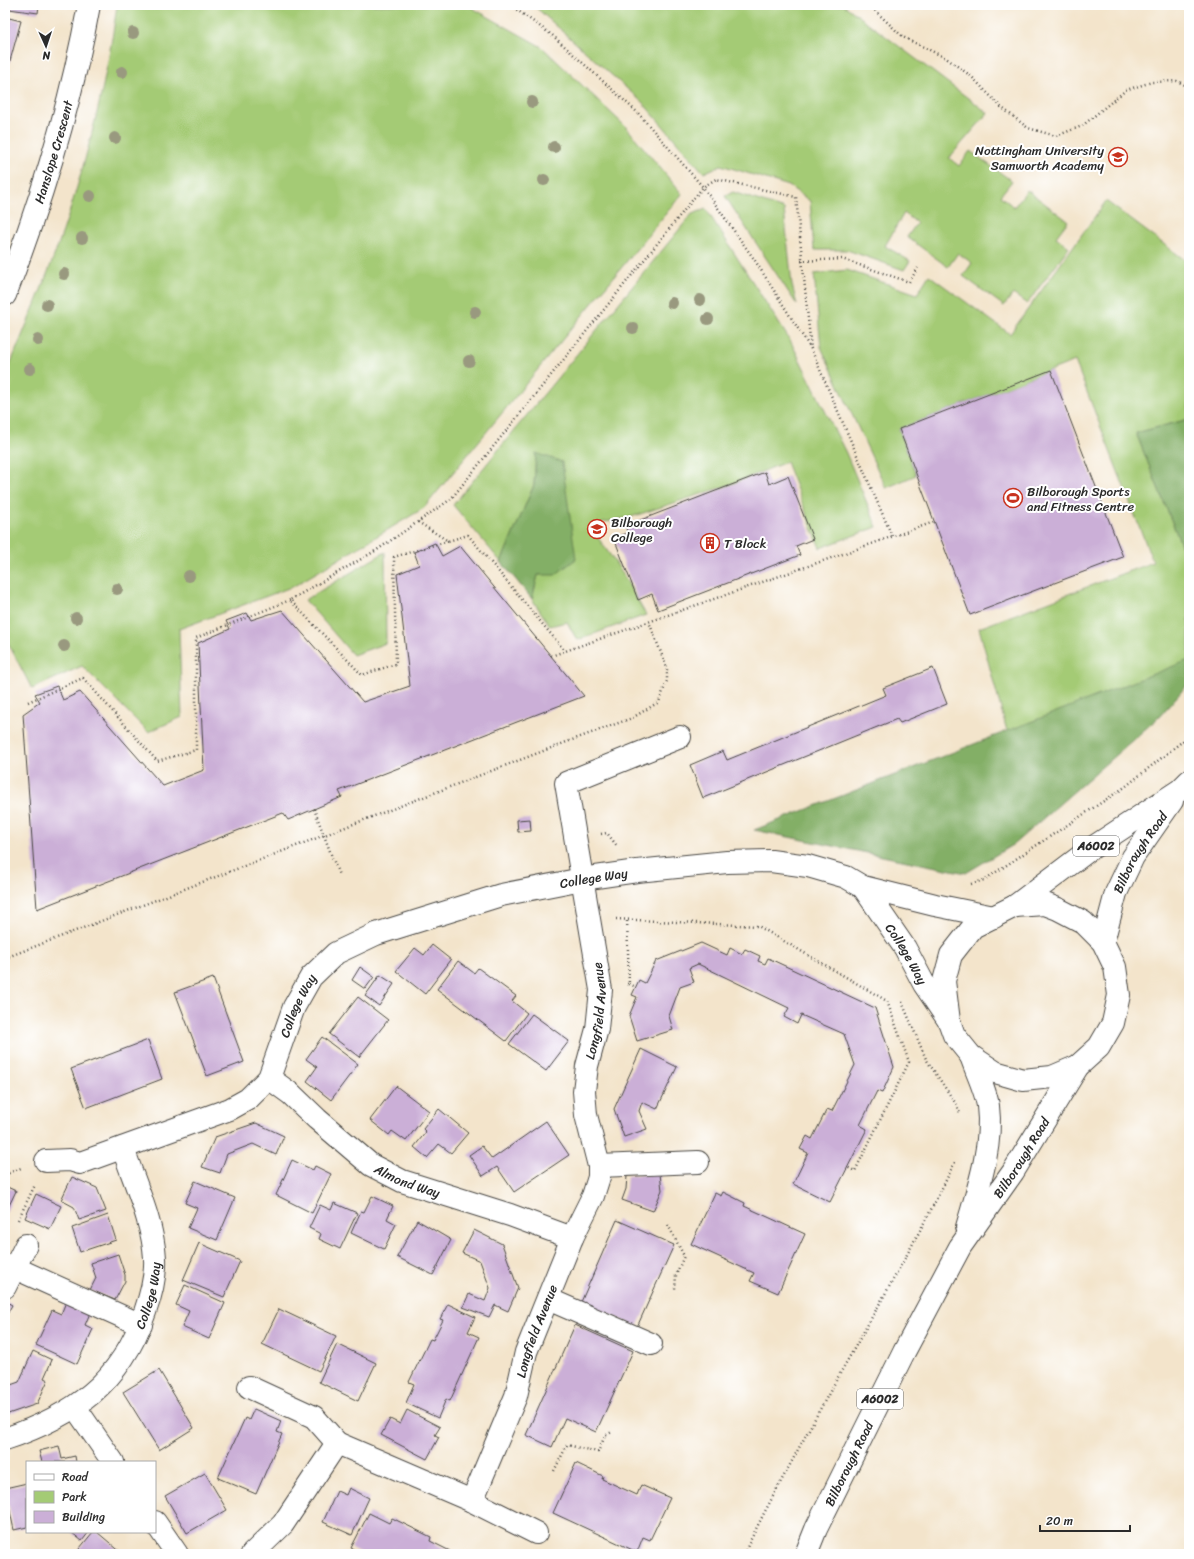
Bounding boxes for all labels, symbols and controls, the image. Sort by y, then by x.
north arrow [26,26,66,66]
text: N [42,46,52,65]
street label: Hanslope Crescent [27,97,79,207]
place label: Nottingham University Samworth Academy [975,139,1104,177]
school or university icon: Nottingham University Samworth Academy [1107,146,1129,168]
place label: Bilborough Sports and Fitness Centre [1027,480,1134,518]
sports icon: Bilborough Sports and Fitness Centre [1002,487,1024,509]
place label: Bilborough College [611,511,672,549]
school or university icon: Bilborough College [586,518,608,540]
building icon: T Block [699,532,721,554]
place label: T Block [724,532,767,555]
street label: Bilborough Road [1106,805,1174,897]
road number: A6002 [1073,836,1119,856]
street label: College Way [558,861,629,895]
street label: College Way [879,918,934,989]
street label: Longfield Avenue [578,960,613,1062]
street label: College Way [273,969,322,1041]
street label: Bilborough Road [986,1111,1056,1203]
street label: Almond Way [369,1157,444,1204]
street label: College Way [128,1261,167,1332]
street label: Longfield Avenue [509,1281,564,1380]
road number: A6002 [857,1389,903,1409]
street label: Bilborough Road [818,1416,880,1510]
legend [26,1461,156,1533]
text: Road [62,1466,89,1488]
text: Park [62,1486,87,1508]
text: Building [62,1506,105,1528]
scale bar [1040,1507,1130,1533]
text: 20 m [1046,1510,1073,1532]

